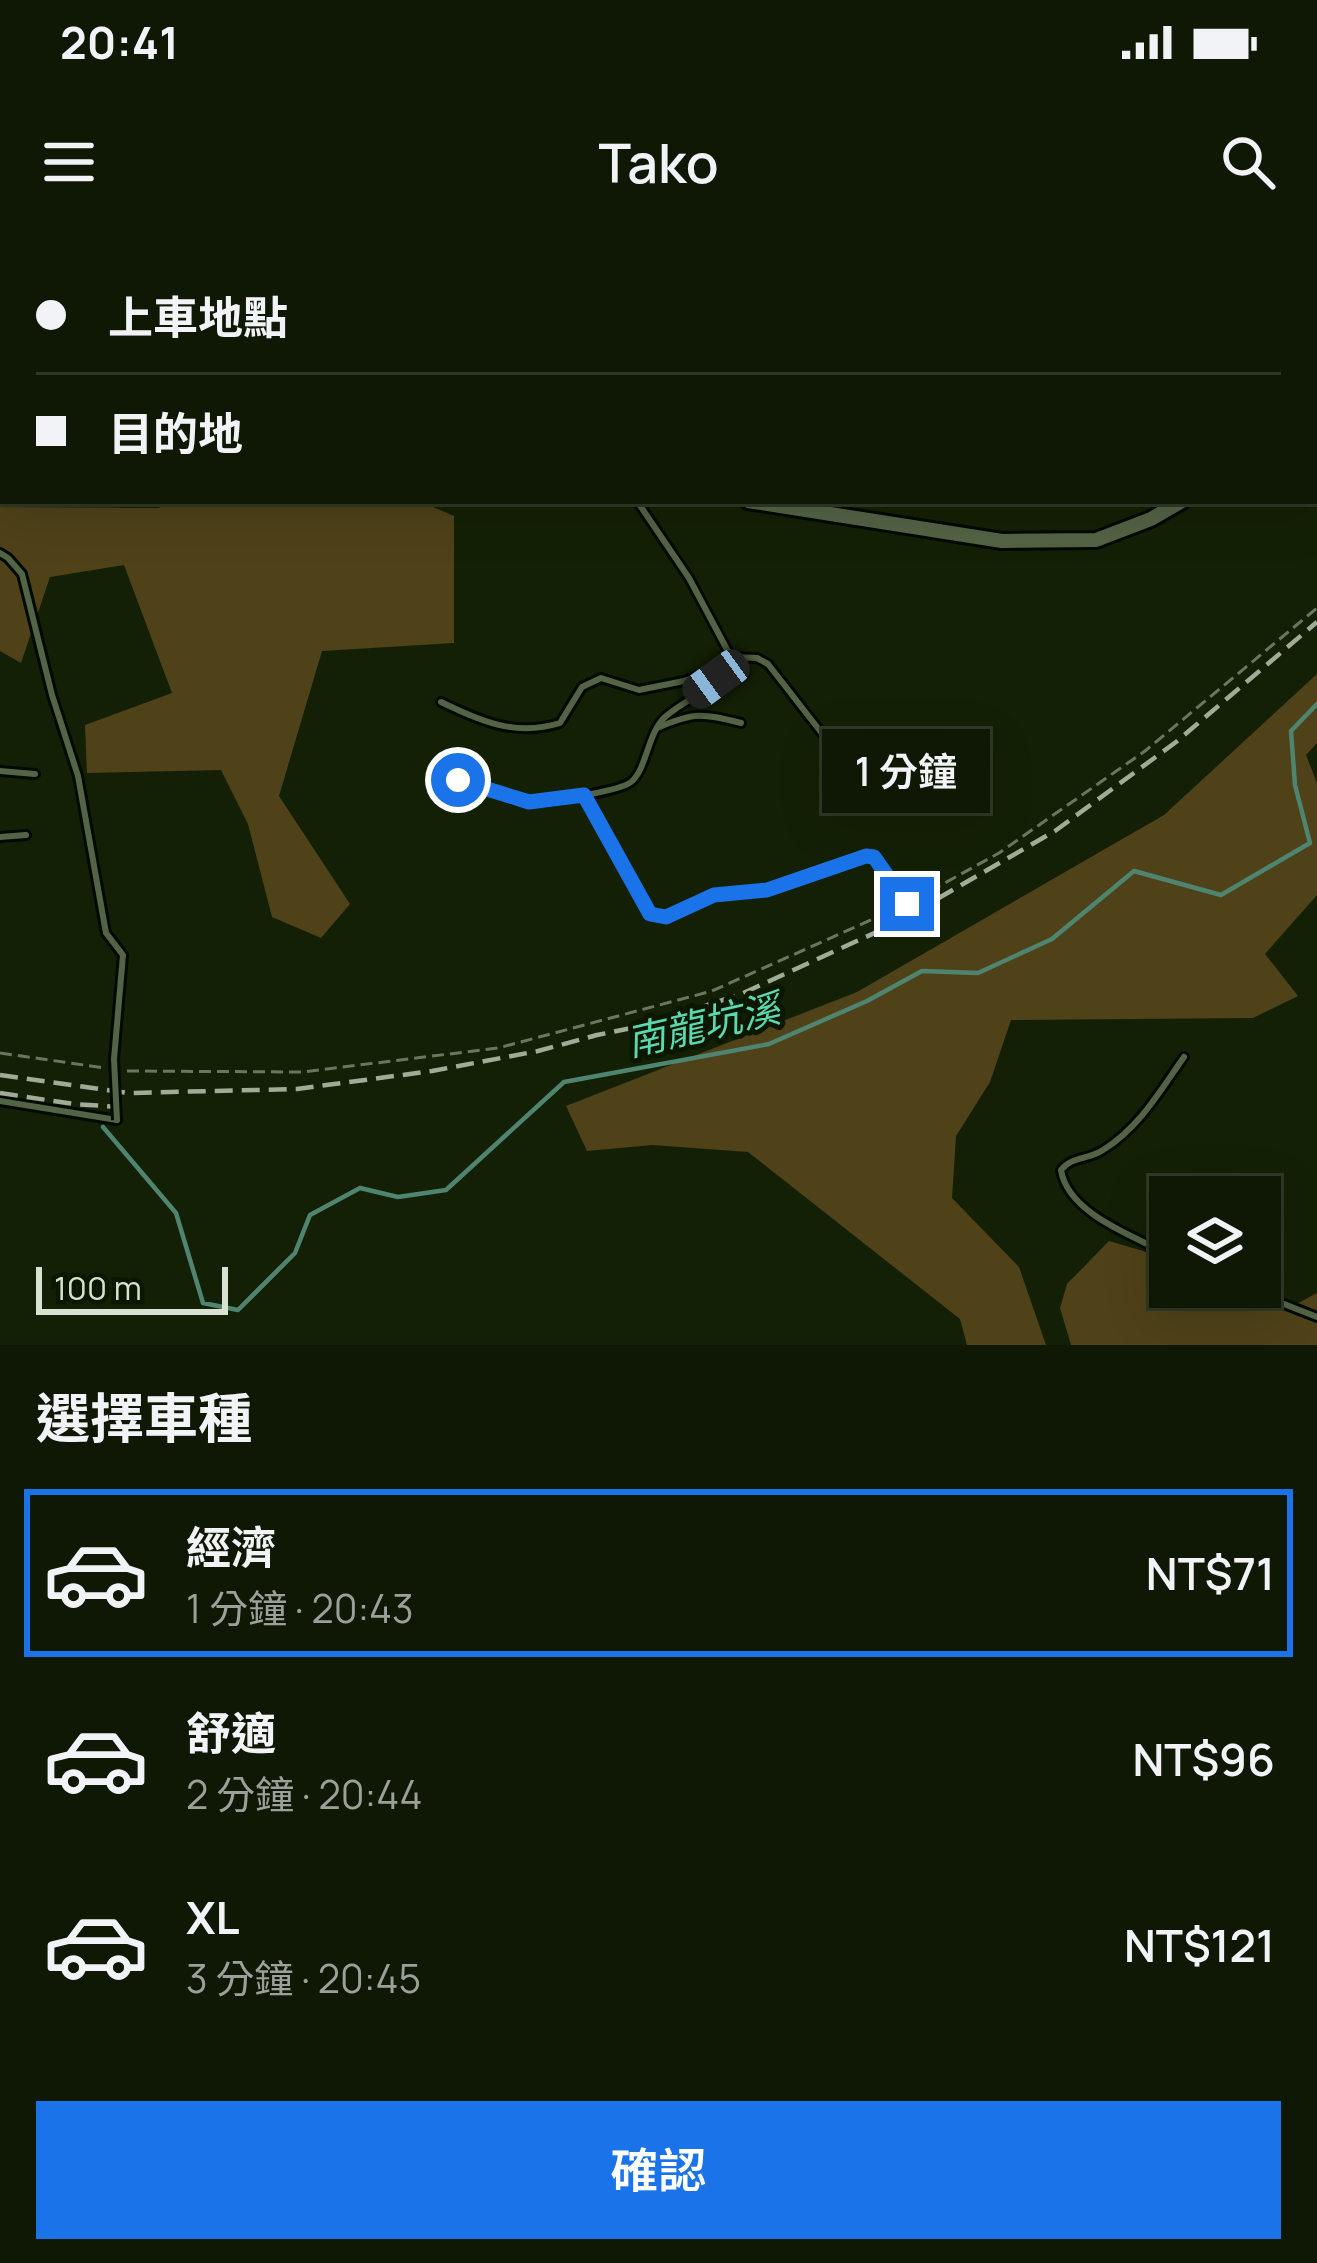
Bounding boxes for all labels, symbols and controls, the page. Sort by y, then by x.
text: 20:41 [60,11,179,73]
text: Tako [598,125,719,199]
icon: menu [36,129,102,195]
icon: search [1215,129,1281,195]
text: 上車地點 [108,286,288,348]
text: 目的地 [108,402,243,464]
car [676,643,756,715]
callout: 1 分鐘 [823,730,991,814]
text: 1 分鐘 [855,744,957,798]
route start [431,753,485,807]
route end [880,877,934,931]
water label: 南龍坑溪 [621,979,790,1068]
map controls [1149,1176,1281,1308]
button: layers [1149,1176,1281,1308]
scale bar [36,1261,228,1314]
text: 100 m [54,1265,142,1310]
text: 選擇車種 [36,1380,252,1454]
text: 經濟 [186,1516,276,1578]
icon: car [42,1519,150,1627]
text: NT$71 [1146,1542,1275,1604]
text: 1 分鐘 · 20:43 [186,1581,414,1635]
text: 舒適 [186,1702,276,1764]
icon: car [42,1705,150,1813]
text: NT$96 [1132,1728,1275,1790]
text: 2 分鐘 · 20:44 [186,1767,423,1821]
text: XL [186,1886,240,1948]
icon: car [42,1891,150,1999]
text: NT$121 [1124,1914,1275,1976]
text: 3 分鐘 · 20:45 [186,1951,421,2005]
button: 確認 [36,2101,1281,2239]

